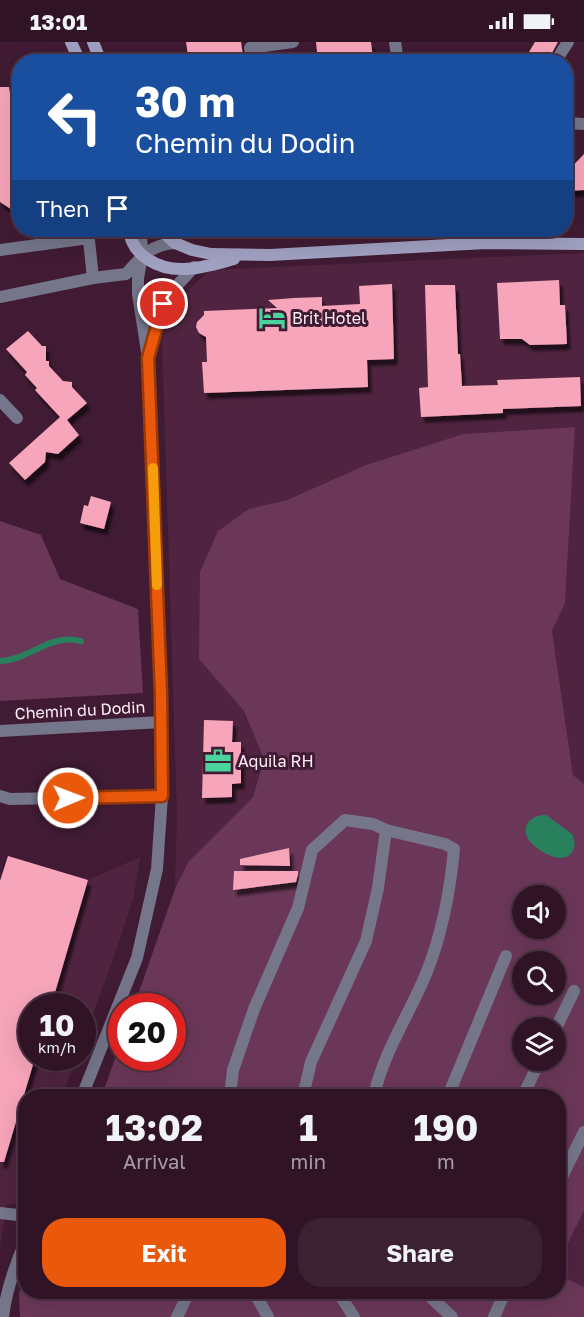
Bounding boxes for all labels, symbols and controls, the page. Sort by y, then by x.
text: 13:01 [30,8,87,35]
text: 30 m [135,76,235,126]
icon: left [36,78,114,156]
text: Chemin du Dodin [135,127,355,159]
icon: arrive [101,192,134,225]
text: Then [36,195,89,222]
pin [137,278,188,329]
icon: arrive [146,287,179,320]
hotel icon: Brit Hotel [257,303,287,333]
place label: Brit Hotel [292,308,366,328]
street label: Chemin du Dodin [14,697,146,723]
office icon: Aquila RH [203,746,233,776]
place label: Aquila RH [238,751,314,771]
position arrow [36,766,100,830]
map controls [512,885,566,1071]
button: sound [512,885,566,939]
button: search [512,951,566,1005]
speed limit sign: 20 [108,993,186,1071]
text: 10 [40,1007,74,1043]
button: layers [512,1017,566,1071]
text: km/h [38,1038,76,1056]
text: 13:02 [106,1106,203,1149]
text: 1 [299,1106,318,1149]
text: 190 [414,1106,478,1149]
text: Arrival [123,1149,186,1173]
text: min [291,1149,326,1173]
text: m [437,1149,455,1173]
button: Exit [42,1218,286,1287]
button: Share [298,1218,542,1287]

